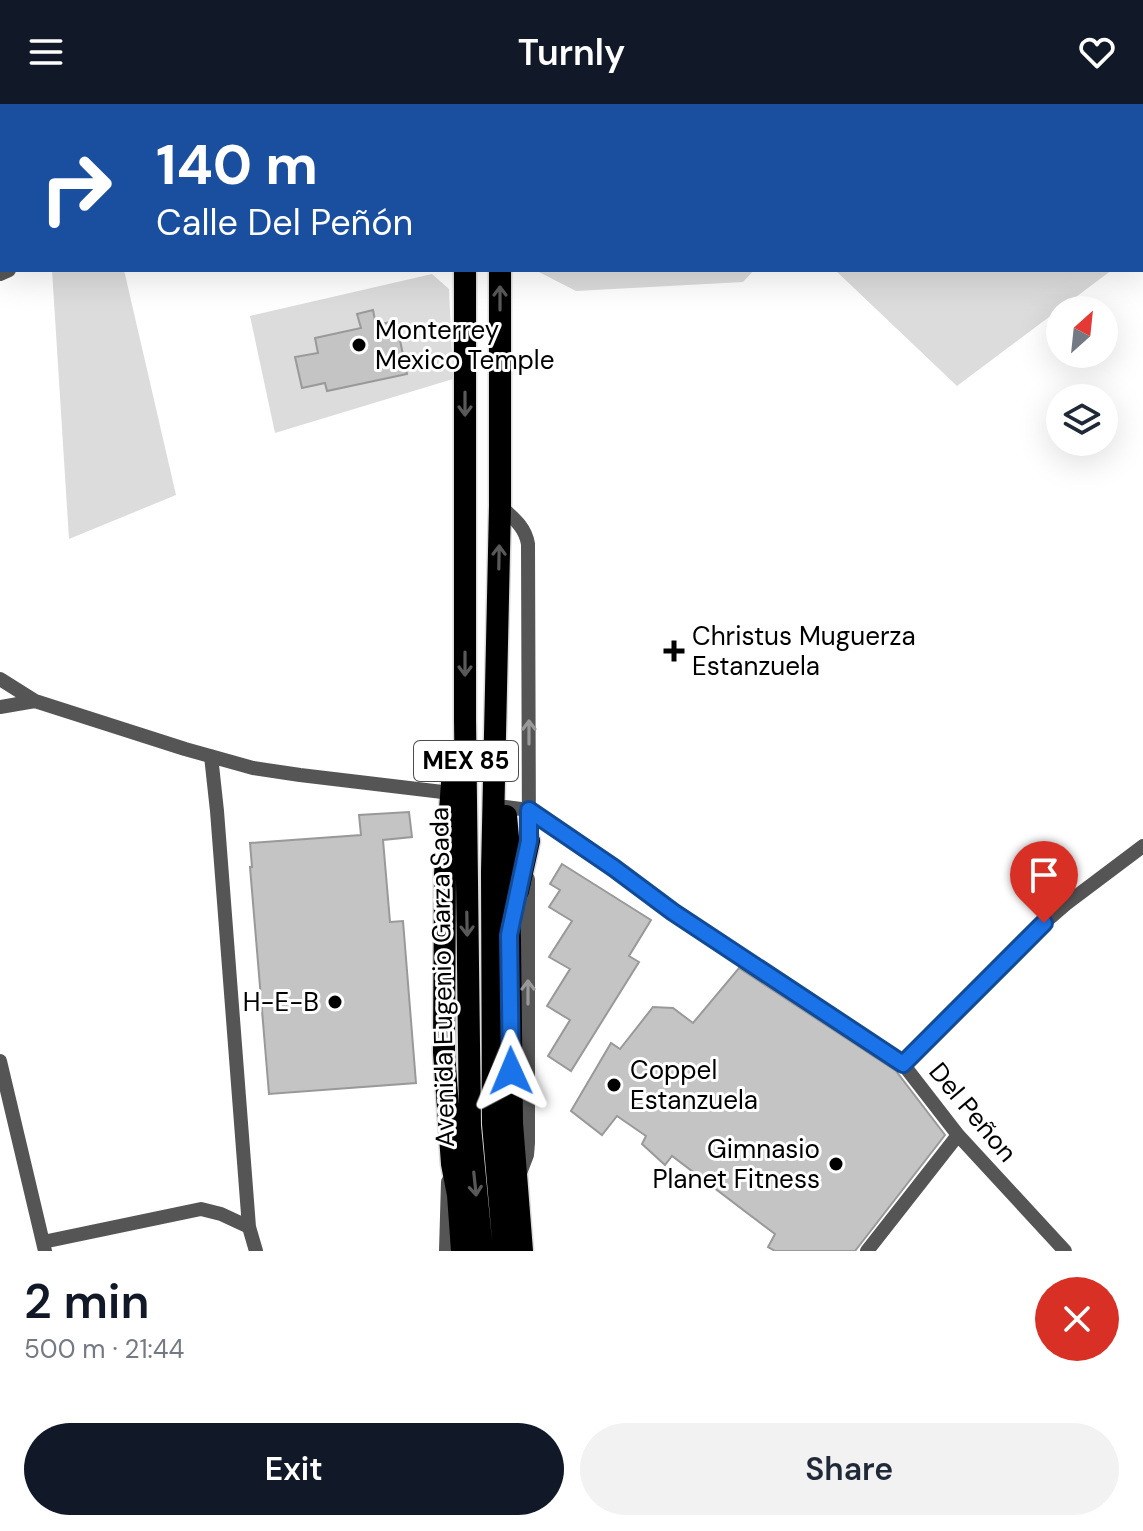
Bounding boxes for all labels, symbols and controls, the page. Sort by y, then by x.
text: Turnly [518,29,625,76]
icon: menu [24,30,68,74]
icon: heart [1075,30,1119,74]
text: 140 m [156,128,318,201]
icon: right [24,136,128,240]
text: Calle Del Peñón [156,199,413,246]
one-way arrow [492,285,508,312]
north arrow [1046,296,1118,368]
map controls [1046,296,1118,456]
place label: Monterrey Mexico Temple [375,313,554,377]
marker: Monterrey Mexico Temple [350,336,368,354]
button: layers [1046,384,1118,456]
one-way arrow [457,390,473,417]
one-way arrow [491,544,506,571]
place label: Christus Muguerza Estanzuela [692,619,916,683]
marker: Christus Muguerza Estanzuela [663,640,685,662]
one-way arrow [457,650,473,677]
one-way arrow [521,719,537,746]
road number: MEX 85 [414,741,518,781]
street label: Avenida Eugenio Garza Sada [422,807,462,1147]
pin [1010,841,1078,923]
icon: arrive [1022,853,1066,897]
one-way arrow [460,910,475,937]
one-way arrow [520,979,536,1006]
place label: H-E-B [243,985,319,1019]
marker: H-E-B [326,993,344,1011]
position arrow [469,1029,553,1113]
place label: Coppel Estanzuela [630,1053,758,1117]
street label: Del Peñon [921,1055,1025,1169]
marker: Coppel Estanzuela [605,1076,623,1094]
place label: Gimnasio Planet Fitness [652,1132,820,1196]
marker: Gimnasio Planet Fitness [827,1155,845,1173]
one-way arrow [468,1170,483,1197]
text: 2 min [24,1270,150,1333]
button: close [1035,1277,1119,1361]
text: 500 m · 21:44 [24,1332,184,1366]
button: Exit [24,1423,564,1515]
button: Share [580,1423,1119,1515]

